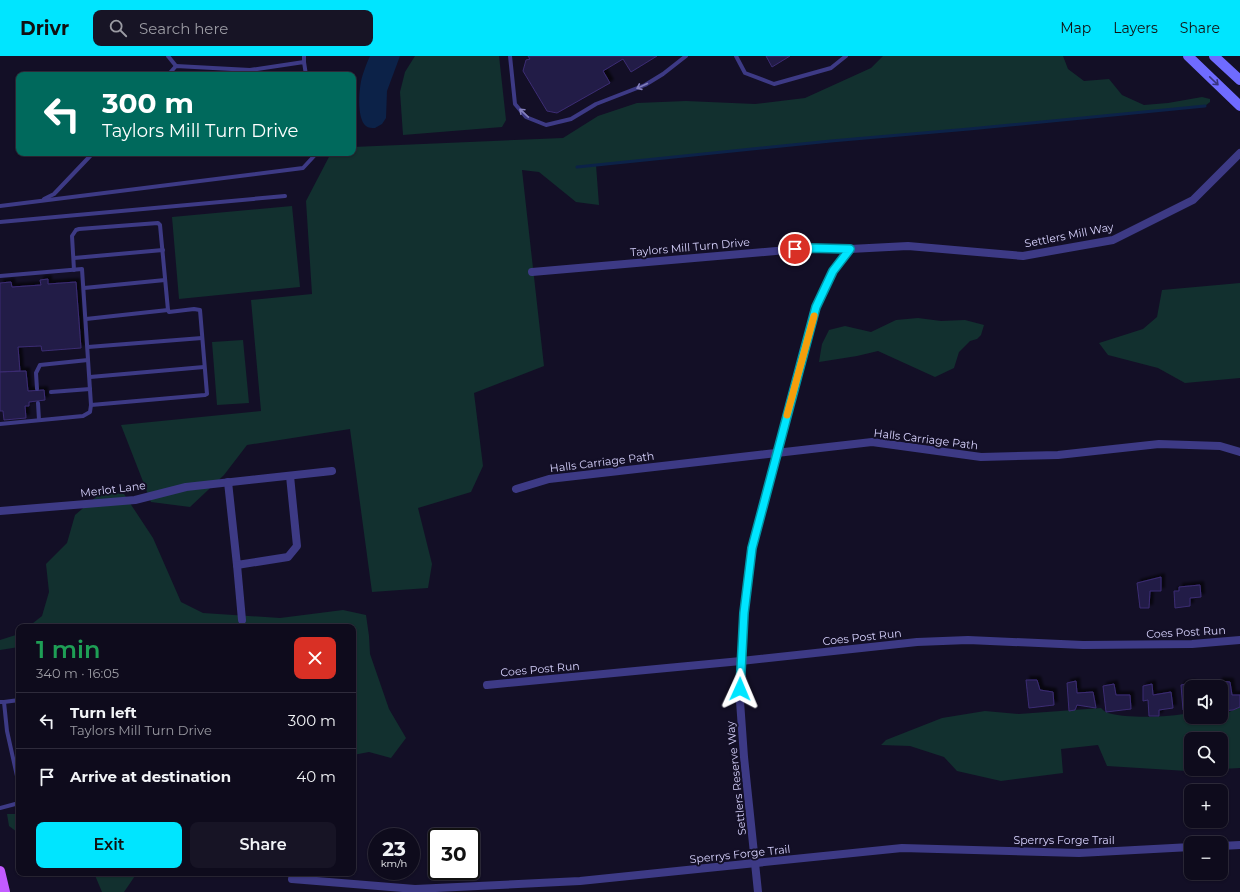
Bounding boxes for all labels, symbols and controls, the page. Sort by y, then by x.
search box [93,10,373,46]
text: Drivr [20,17,69,40]
icon: search [107,17,129,39]
text: Search here [139,19,228,38]
text: Map [1060,19,1091,37]
text: Layers [1113,19,1158,37]
text: Share [1180,19,1220,37]
one-way arrow [1209,76,1219,86]
one-way arrow [637,83,649,90]
text: 300 m [102,86,194,120]
icon: left [36,88,88,140]
one-way arrow [519,108,529,118]
text: Taylors Mill Turn Drive [102,120,298,142]
street label: Settlers Mill Way [1023,219,1115,251]
pin [778,232,812,266]
street label: Taylors Mill Turn Drive [630,235,751,259]
icon: arrive [784,238,806,260]
street label: Halls Carriage Path [873,426,979,452]
street label: Halls Carriage Path [549,449,655,475]
street label: Merlot Lane [80,478,147,500]
street label: Coes Post Run [1146,623,1226,641]
street label: Coes Post Run [822,626,902,648]
text: 1 min [36,635,100,664]
button: close [294,637,336,679]
street label: Coes Post Run [500,659,580,679]
text: 340 m · 16:05 [36,665,119,681]
position arrow [719,668,761,710]
map controls [1184,680,1228,880]
button: sound [1184,680,1228,724]
text: Turn left [70,703,137,722]
icon: left [36,710,58,732]
text: 300 m [288,711,336,730]
street label: Settlers Reserve Way [723,720,749,836]
text: Taylors Mill Turn Drive [70,722,212,738]
button: search [1184,732,1228,776]
icon: arrive [36,766,58,788]
text: Arrive at destination [70,767,231,786]
text: 40 m [296,767,336,786]
button: + [1184,784,1228,828]
button: Exit [36,822,182,868]
button: Share [190,822,336,868]
speed limit sign: 30 [428,828,480,880]
street label: Sperrys Forge Trail [1013,833,1115,847]
button: − [1184,836,1228,880]
text: 23 [382,837,406,861]
street label: Sperrys Forge Trail [689,842,791,866]
text: km/h [381,857,407,870]

